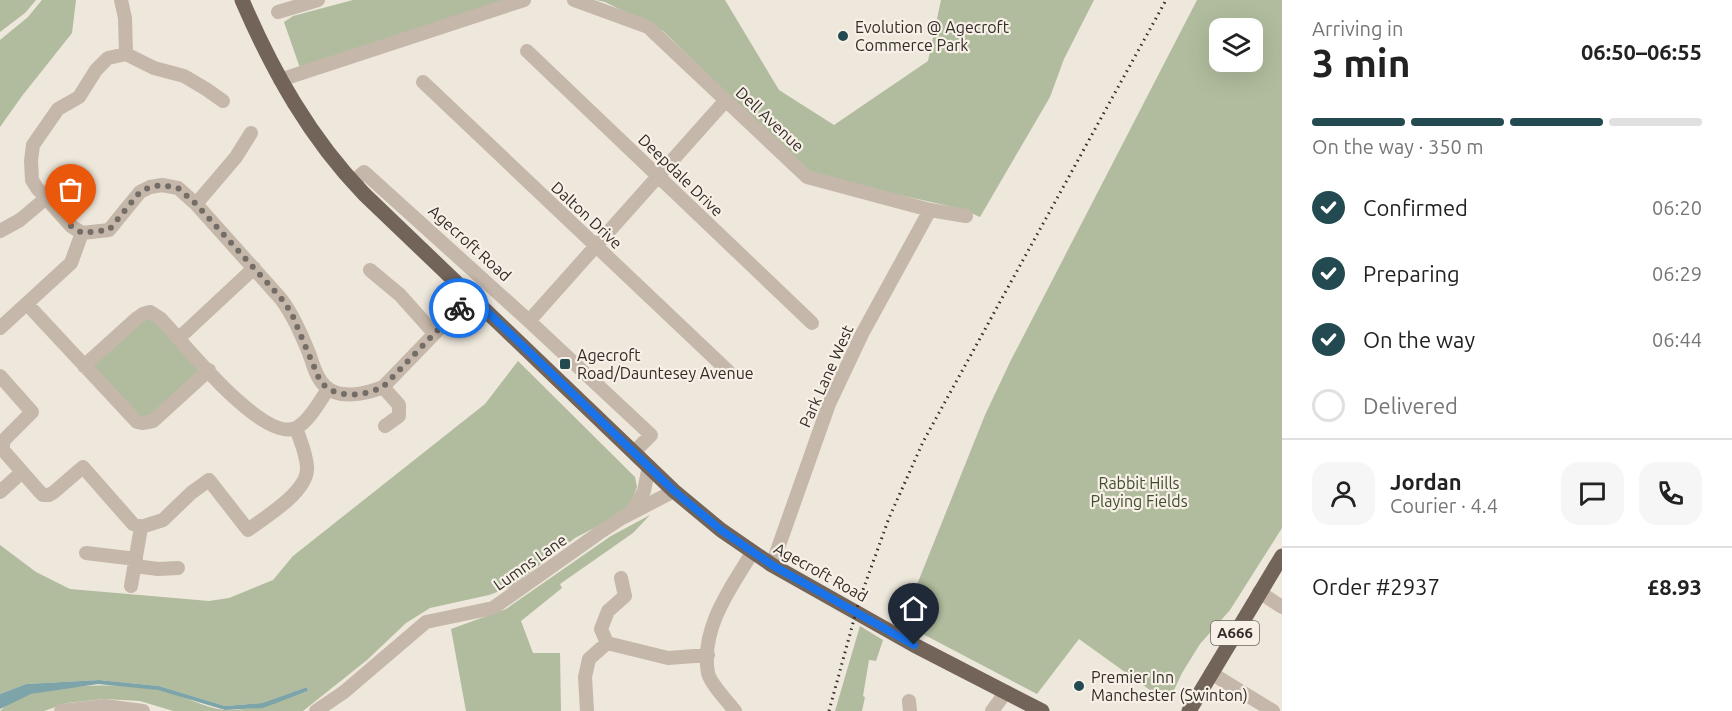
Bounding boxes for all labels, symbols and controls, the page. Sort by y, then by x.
text: Arriving in [1312,17,1403,40]
place label: Evolution @ Agecroft Commerce Park [855,18,1010,54]
map controls [1209,18,1263,72]
button: layers [1209,18,1263,72]
marker: Evolution @ Agecroft Commerce Park [836,29,850,43]
text: 06:50–06:55 [1581,39,1702,64]
text: 3 min [1312,41,1411,84]
street label: Dell Avenue [732,83,808,155]
street label: Deepdale Drive [635,130,727,220]
text: On the way · 350 m [1312,135,1484,158]
pin [45,164,96,226]
icon: bag [54,173,87,206]
street label: Dalton Drive [548,178,626,252]
icon: check [1312,191,1345,224]
text: Confirmed [1363,195,1468,220]
text: 06:20 [1652,196,1702,219]
street label: Agecroft Road [425,201,515,285]
icon: check [1312,257,1345,290]
text: Preparing [1363,261,1460,286]
text: 06:29 [1652,262,1702,285]
courier [429,278,489,338]
icon: bike [443,292,476,325]
street label: Park Lane West [795,321,857,430]
icon: check [1312,323,1345,356]
text: On the way [1363,327,1475,352]
text: 06:44 [1652,328,1702,351]
place label: Agecroft Road/Dauntesey Avenue [577,346,754,382]
marker: Agecroft Road/Dauntesey Avenue [558,357,572,371]
text: Delivered [1363,393,1458,418]
button: person [1312,462,1375,525]
button: chat [1561,462,1624,525]
button: phone [1639,462,1702,525]
text: Jordan [1390,469,1462,494]
park label: Rabbit Hills Playing Fields [1090,474,1188,510]
text: Courier · 4.4 [1390,494,1498,517]
street label: Lumns Lane [490,530,570,594]
street label: Agecroft Road [771,539,871,605]
text: Order #2937 [1312,574,1440,599]
text: £8.93 [1647,574,1702,599]
pin [888,583,939,645]
icon: home [897,592,930,625]
road number: A666 [1211,621,1259,645]
place label: Premier Inn Manchester (Swinton) [1091,668,1248,705]
marker: Premier Inn Manchester (Swinton) [1072,679,1086,693]

